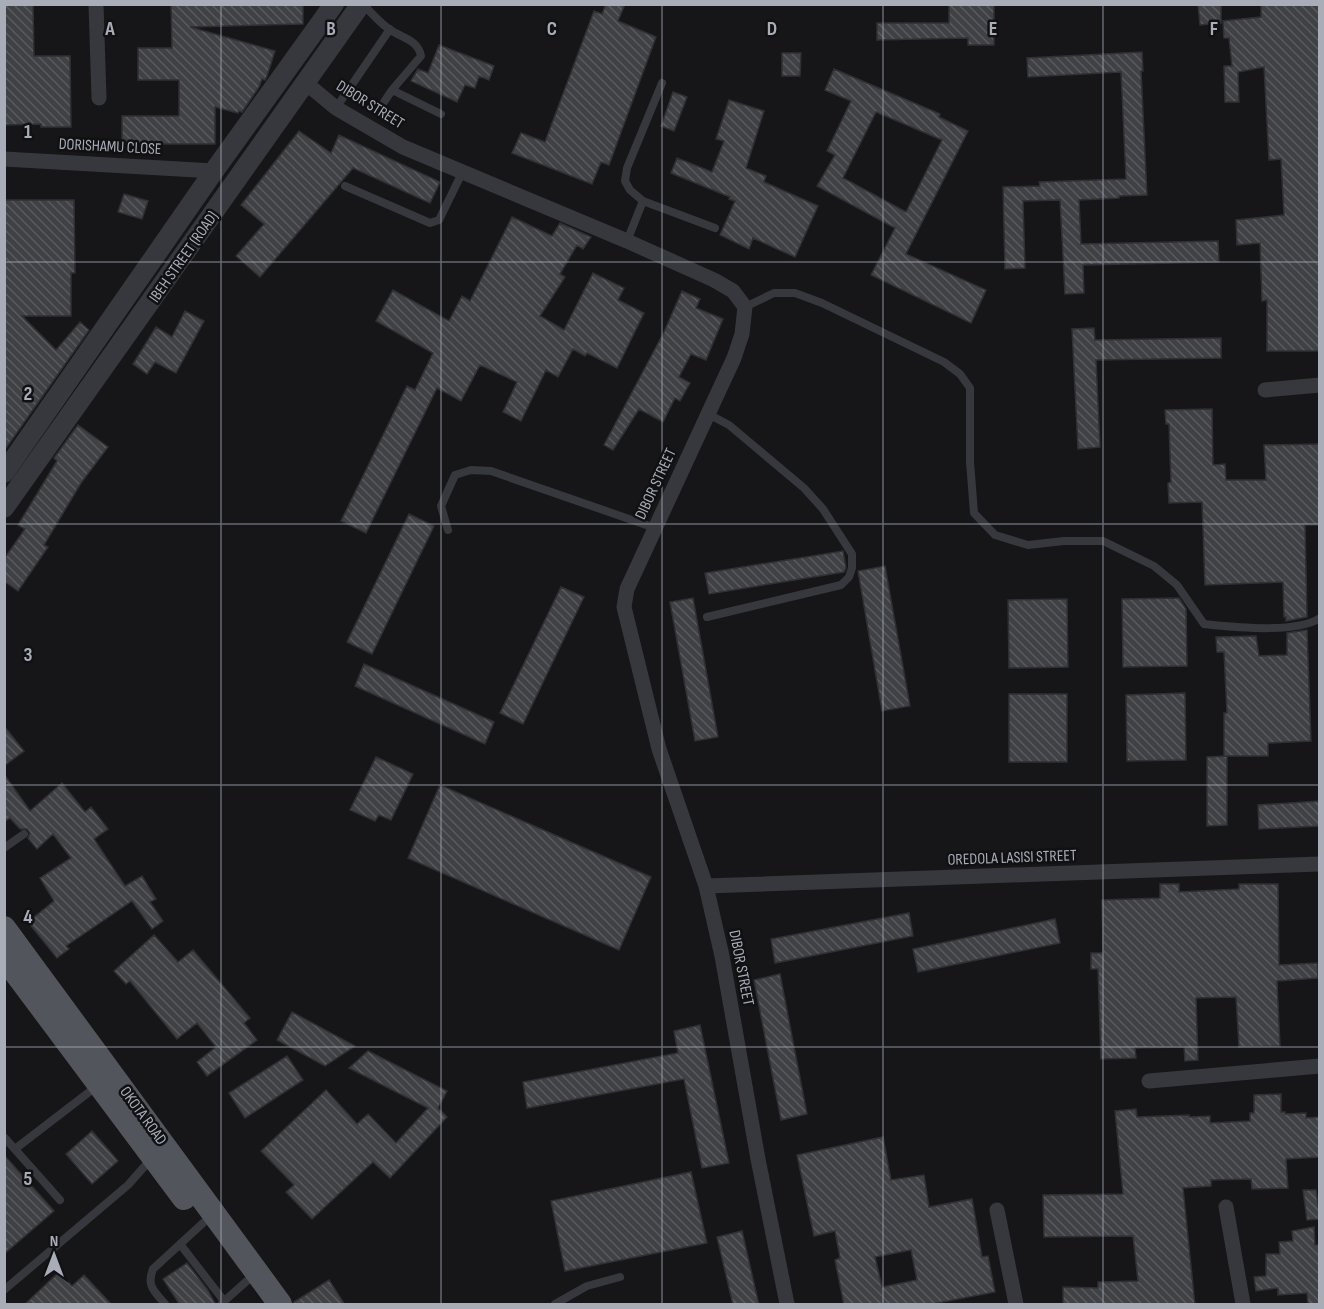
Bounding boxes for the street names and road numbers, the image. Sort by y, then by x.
street label: DIBOR STREET [333,77,408,134]
street label: DORISHAMU CLOSE [58,135,162,159]
street label: IBEH STREET (ROAD) [145,208,223,306]
street label: DIBOR STREET [631,445,681,523]
street label: OREDOLA LASISI STREET [947,846,1077,870]
street label: DIBOR STREET [724,929,758,1008]
street label: OKOTA ROAD [115,1083,171,1149]

